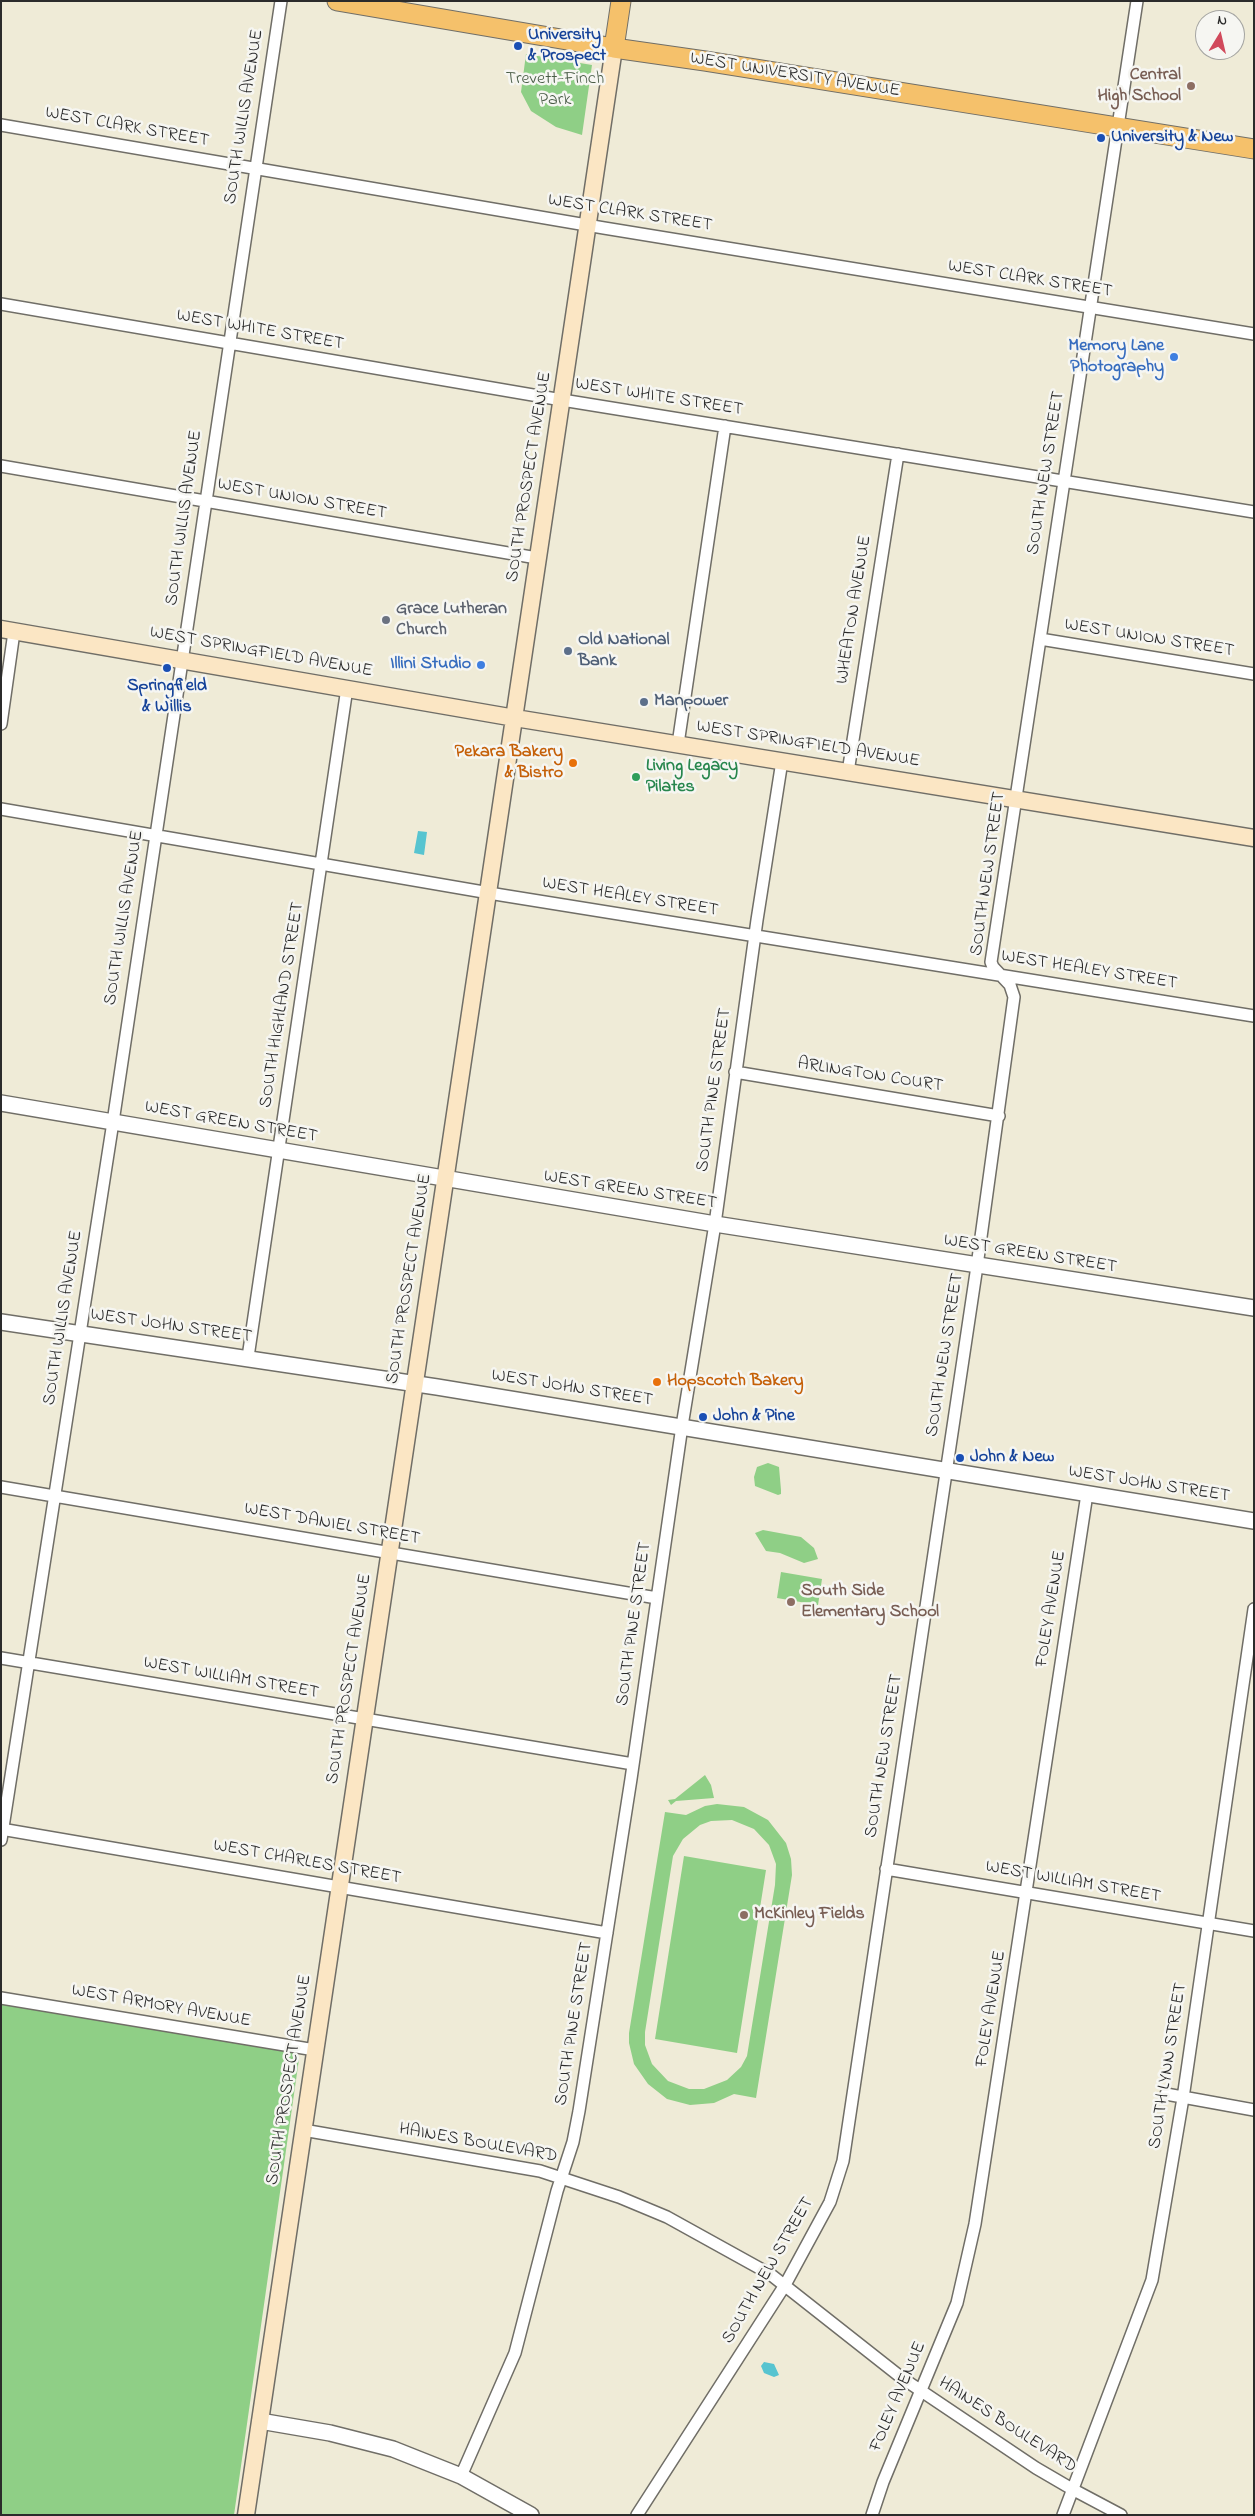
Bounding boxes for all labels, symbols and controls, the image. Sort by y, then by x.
north arrow [1195,10,1245,60]
text: N [1216,10,1229,32]
place label: University & Prospect [528,25,606,68]
street label: SOUTH WILLIS AVENUE [221,28,269,206]
marker: University & Prospect [512,40,524,52]
street label: WEST UNIVERSITY AVENUE [689,49,901,103]
place label: Central High School [1098,65,1181,108]
park label: Trevett-Finch Park [506,69,604,112]
marker: Central High School [1185,80,1197,92]
street label: WEST CLARK STREET [43,103,211,153]
place label: University & New [1111,127,1233,149]
marker: University & New [1095,132,1107,144]
street label: WEST CLARK STREET [546,190,714,238]
street label: WEST CLARK STREET [946,256,1114,304]
street label: WEST WHITE STREET [175,306,345,356]
place label: Memory Lane Photography [1068,336,1164,378]
marker: Memory Lane Photography [1168,351,1180,363]
street label: SOUTH PROSPECT AVENUE [503,370,557,584]
street label: WEST WHITE STREET [574,374,744,422]
street label: SOUTH NEW STREET [1023,390,1071,556]
street label: SOUTH WILLIS AVENUE [162,429,208,607]
street label: WEST UNION STREET [216,474,388,526]
street label: WHEATON AVENUE [833,534,877,686]
place label: Grace Lutheran Church [396,599,507,642]
marker: Grace Lutheran Church [380,614,392,626]
street label: WEST UNION STREET [1063,615,1235,663]
street label: WEST SPRINGFIELD AVENUE [148,623,374,683]
place label: Old National Bank [578,630,670,672]
marker: Old National Bank [562,645,574,657]
place label: Illini Studio [390,654,471,676]
marker: Illini Studio [475,659,487,671]
marker: Springfield & Willis [161,662,173,674]
place label: Springfield & Willis [127,676,207,719]
place label: Manpower [654,691,728,713]
marker: Manpower [638,696,650,708]
street label: WEST SPRINGFIELD AVENUE [695,717,921,773]
place label: Pekara Bakery & Bistro [455,742,563,784]
place label: Living Legacy Pilates [646,756,738,799]
marker: Pekara Bakery & Bistro [567,757,579,769]
marker: Living Legacy Pilates [630,771,642,783]
street label: SOUTH NEW STREET [967,791,1011,957]
street label: SOUTH WILLIS AVENUE [101,829,149,1007]
street label: WEST HEALEY STREET [540,873,720,923]
street label: SOUTH HIGHLAND STREET [256,901,310,1109]
street label: WEST HEALEY STREET [999,946,1179,996]
street label: SOUTH PINE STREET [693,1007,737,1173]
street label: ARLINGTON COURT [796,1054,944,1098]
street label: WEST GREEN STREET [143,1097,319,1149]
street label: WEST GREEN STREET [542,1167,718,1215]
street label: SOUTH PROSPECT AVENUE [383,1172,437,1386]
street label: SOUTH WILLIS AVENUE [40,1229,88,1407]
street label: WEST GREEN STREET [942,1231,1118,1279]
street label: SOUTH NEW STREET [922,1272,970,1438]
street label: WEST JOHN STREET [89,1305,253,1349]
street label: WEST JOHN STREET [490,1366,654,1412]
place label: Hopscotch Bakery [667,1371,804,1393]
marker: Hopscotch Bakery [651,1376,663,1388]
place label: John & Pine [713,1406,795,1428]
marker: John & Pine [697,1411,709,1423]
place label: John & New [970,1447,1054,1469]
marker: John & New [954,1452,966,1464]
street label: WEST JOHN STREET [1067,1462,1231,1508]
street label: WEST DANIEL STREET [243,1499,421,1551]
street label: SOUTH PINE STREET [613,1541,657,1707]
street label: FOLEY AVENUE [1032,1549,1072,1669]
street label: SOUTH PROSPECT AVENUE [323,1572,377,1786]
place label: South Side Elementary School [801,1581,939,1624]
marker: South Side Elementary School [785,1596,797,1608]
street label: WEST WILLIAM STREET [142,1653,320,1705]
street label: SOUTH NEW STREET [861,1673,909,1839]
street label: WEST CHARLES STREET [211,1836,403,1890]
street label: WEST WILLIAM STREET [984,1857,1162,1909]
place label: McKinley Fields [754,1904,865,1926]
marker: McKinley Fields [738,1909,750,1921]
street label: SOUTH PINE STREET [551,1941,599,2107]
street label: FOLEY AVENUE [972,1949,1012,2069]
street label: SOUTH PROSPECT AVENUE [263,1973,317,2187]
street label: WEST ARMORY AVENUE [70,1981,252,2033]
street label: SOUTH LYNN STREET [1145,1981,1193,2151]
street label: HAINES BOULEVARD [397,2119,559,2169]
street label: SOUTH NEW STREET [718,2194,820,2348]
street label: FOLEY AVENUE [866,2339,932,2455]
street label: HAINES BOULEVARD [934,2373,1080,2479]

